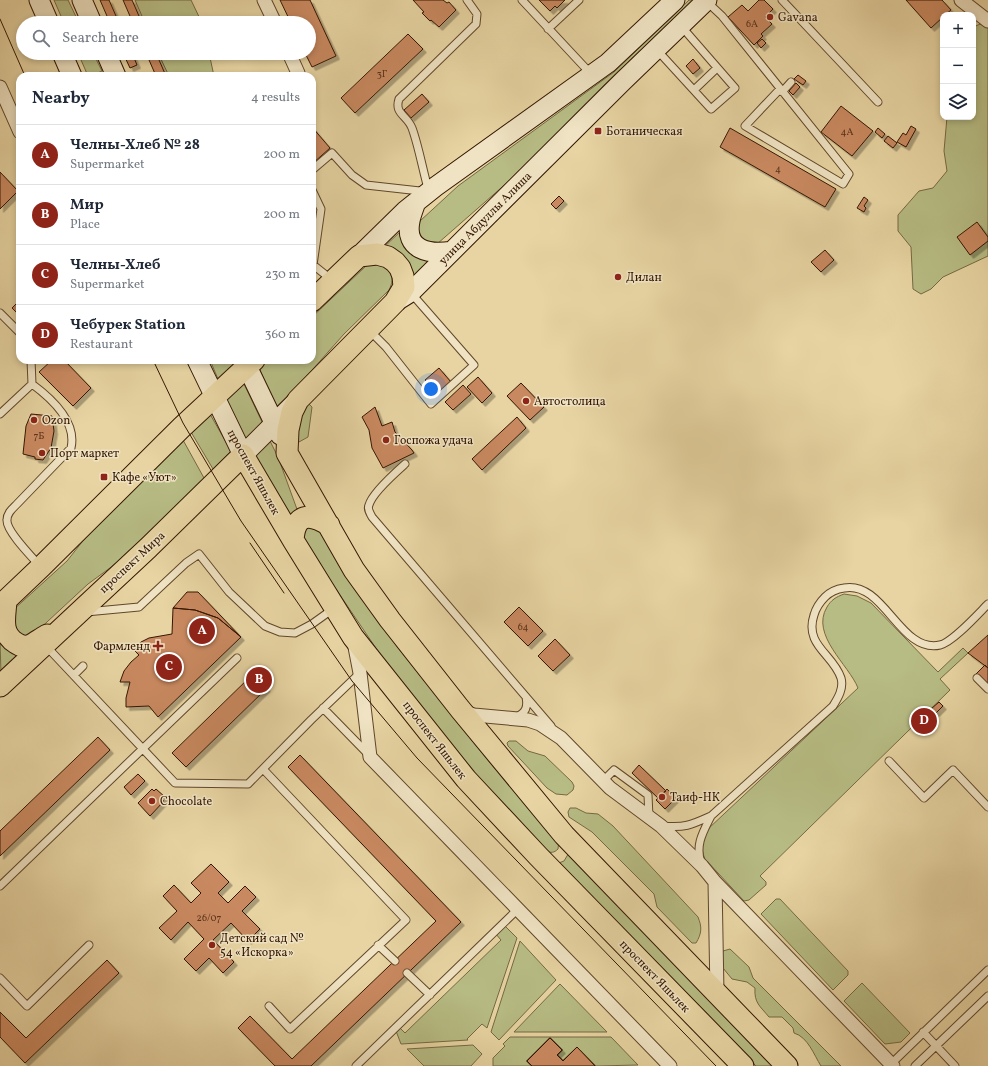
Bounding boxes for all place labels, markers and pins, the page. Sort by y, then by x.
place label: Gavana [778,10,818,26]
marker: Gavana [765,12,775,22]
place label: Ботаническая [606,124,682,140]
marker: Ботаническая [593,126,603,136]
place label: Дилан [626,270,662,286]
marker: Дилан [613,272,623,282]
place label: Автостолица [534,394,606,410]
marker: Автостолица [521,396,531,406]
place label: Ozon [42,413,70,429]
marker: Ozon [29,415,39,425]
place label: Госпожа удача [394,433,473,449]
marker: Госпожа удача [381,435,391,445]
place label: Порт маркет [50,446,119,462]
marker: Порт маркет [37,448,47,458]
place label: Кафе «Уют» [112,470,177,486]
marker: Кафе «Уют» [99,472,109,482]
pin: A [189,616,215,646]
place label: Фармленд [93,639,150,655]
marker: Фармленд [153,641,163,651]
pin: C [156,652,182,682]
pin: B [246,665,272,695]
pin: D [911,706,937,736]
place label: Таиф-НК [670,790,720,806]
marker: Таиф-НК [657,792,667,802]
place label: Chocolate [160,794,212,810]
marker: Chocolate [147,796,157,806]
place label: Детский сад № 54 «Искорка» [220,931,304,961]
marker: Детский сад № 54 «Искорка» [207,940,217,950]

